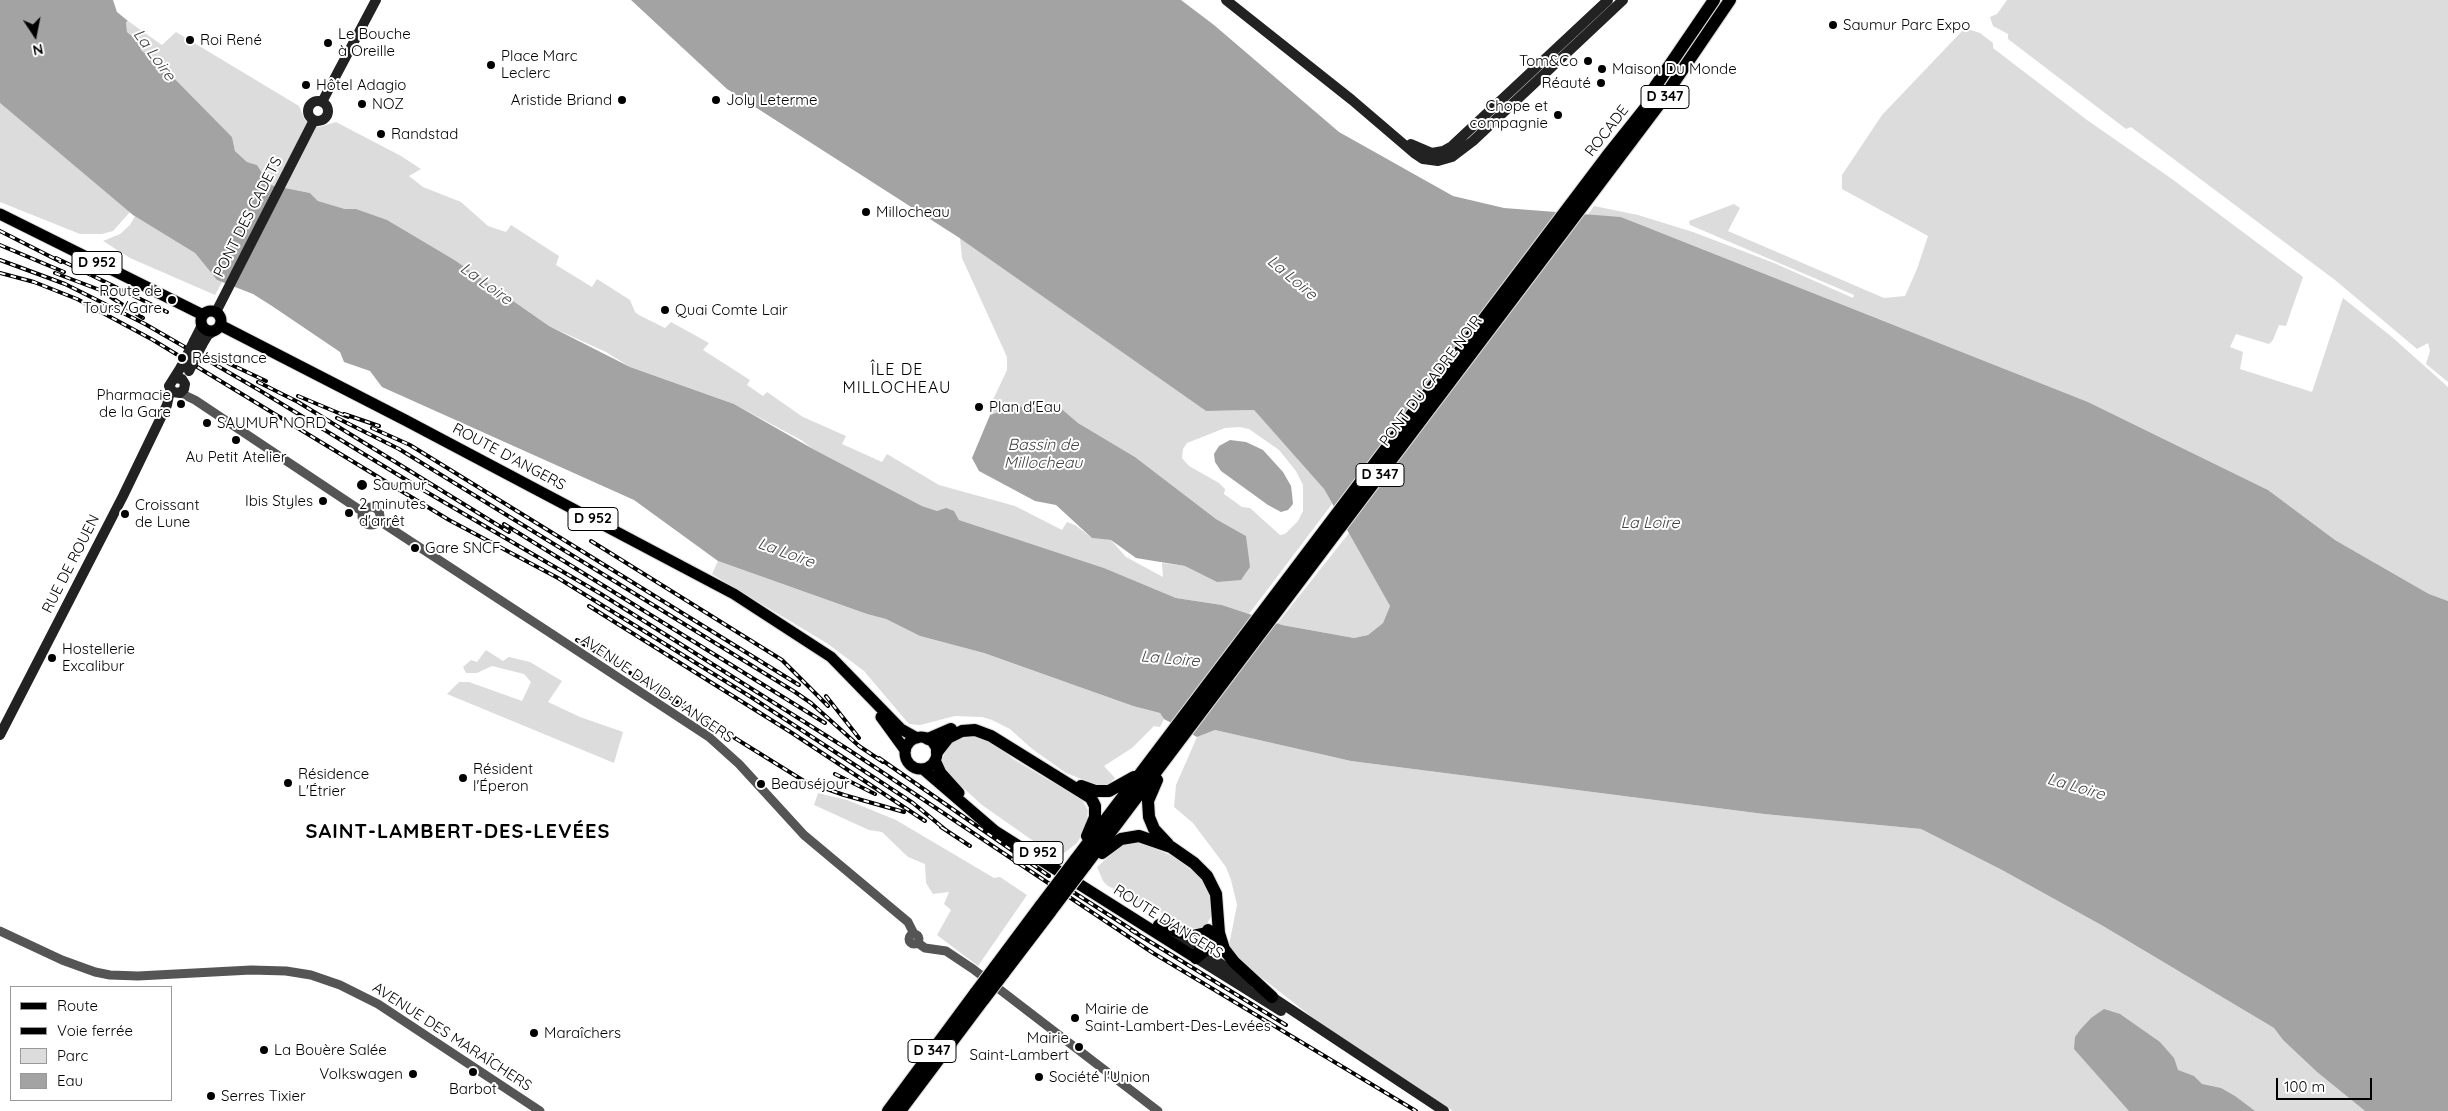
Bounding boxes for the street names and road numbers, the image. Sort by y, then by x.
road number: D 347 [1641,85,1689,108]
street label: ROCADE [1581,102,1633,160]
street label: PONT DES CADETS [210,154,286,280]
road number: D 952 [72,252,122,274]
street label: PONT DU CADRE NOIR [1376,312,1486,450]
street label: ROUTE D'ANGERS [449,420,569,494]
road number: D 347 [1356,464,1404,486]
road number: D 952 [568,508,618,530]
street label: RUE DE ROUEN [38,512,104,616]
street label: AVENUE DAVID D'ANGERS [577,631,737,747]
road number: D 952 [1013,841,1063,864]
street label: ROUTE D'ANGERS [1110,881,1226,963]
street label: AVENUE DES MARAÎCHERS [369,979,535,1095]
road number: D 347 [908,1040,956,1062]

